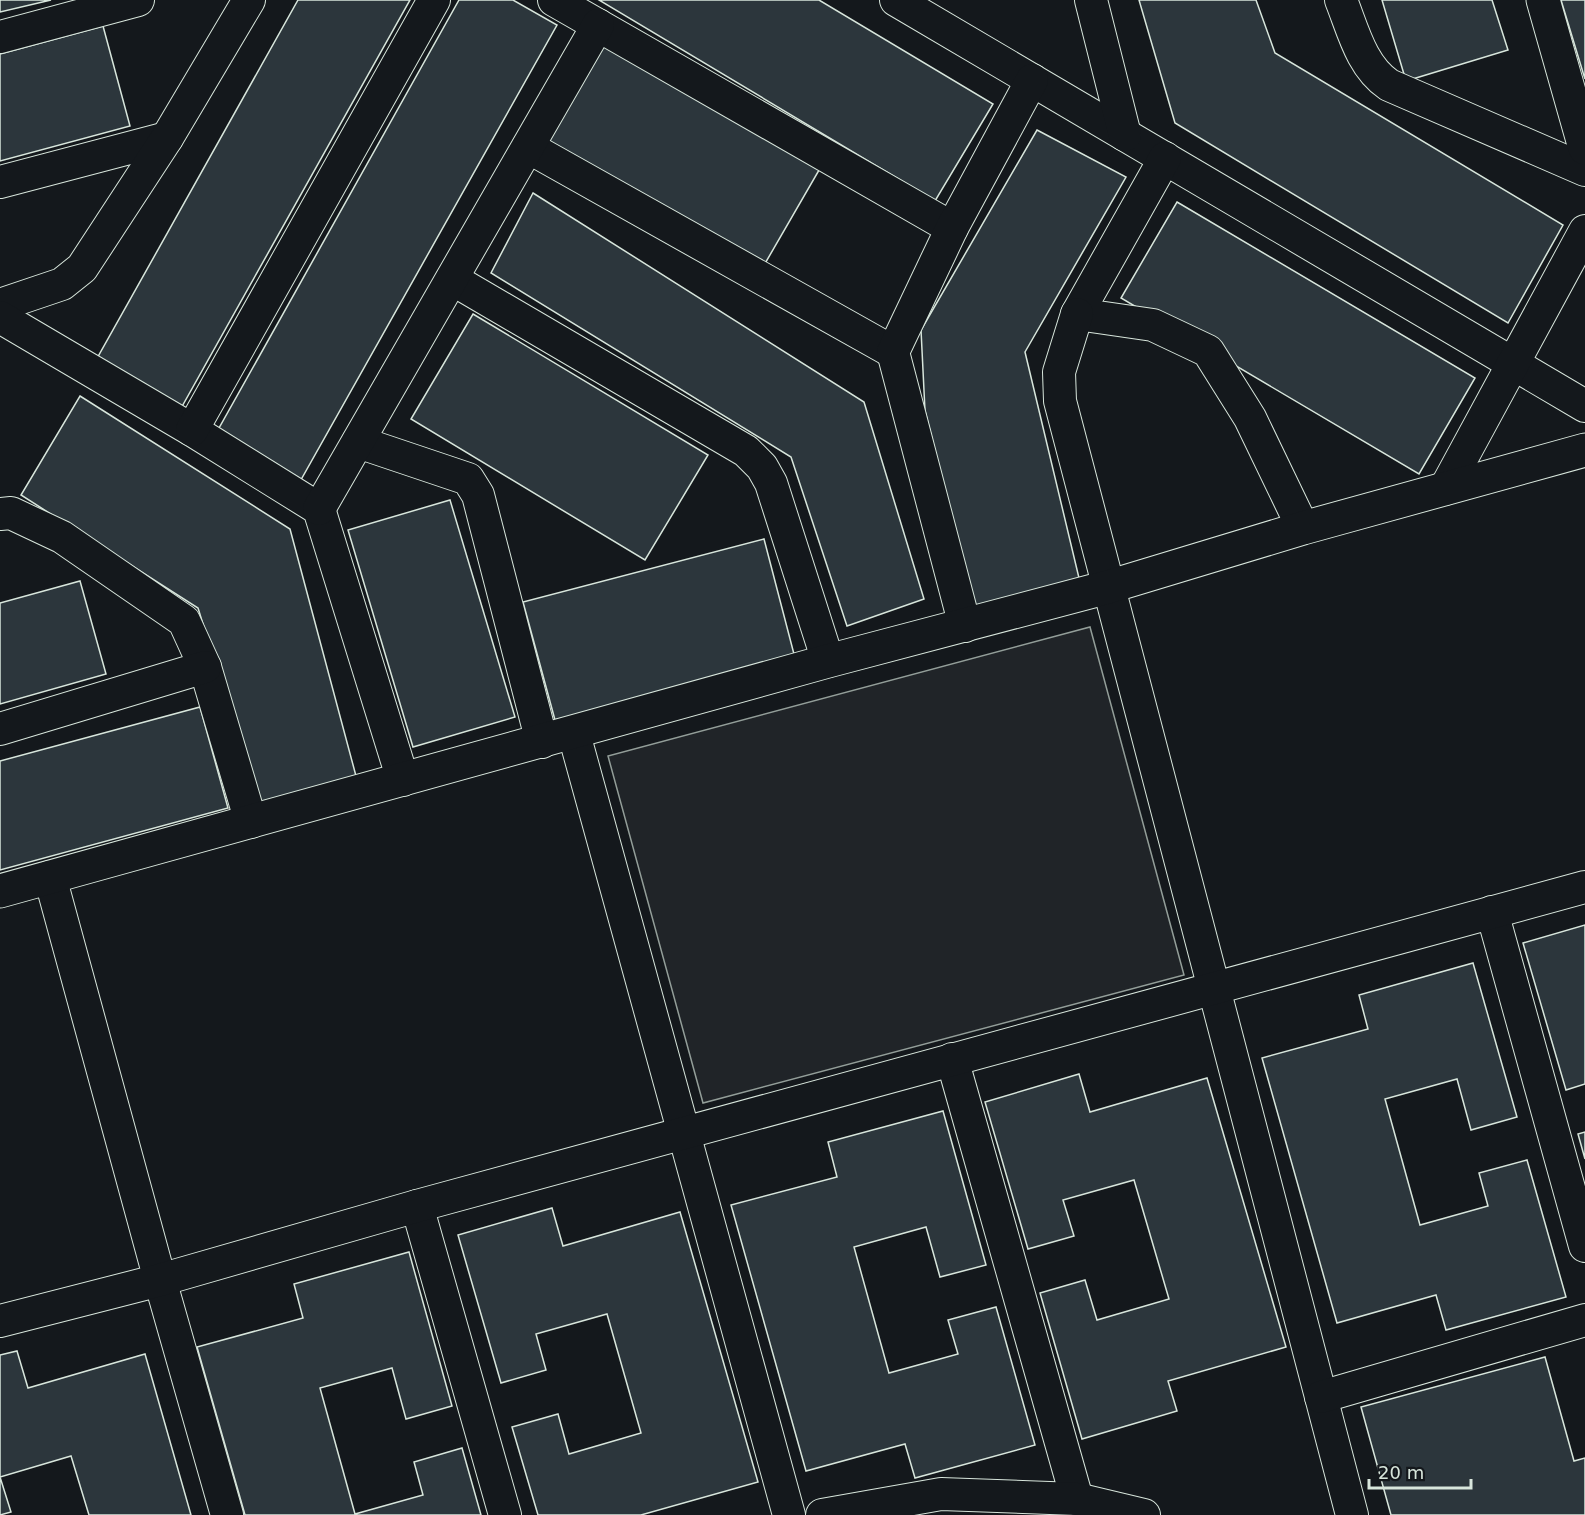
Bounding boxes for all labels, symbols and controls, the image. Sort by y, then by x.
scale bar [1369,1452,1471,1490]
text: 20 m [1378,1462,1424,1483]

